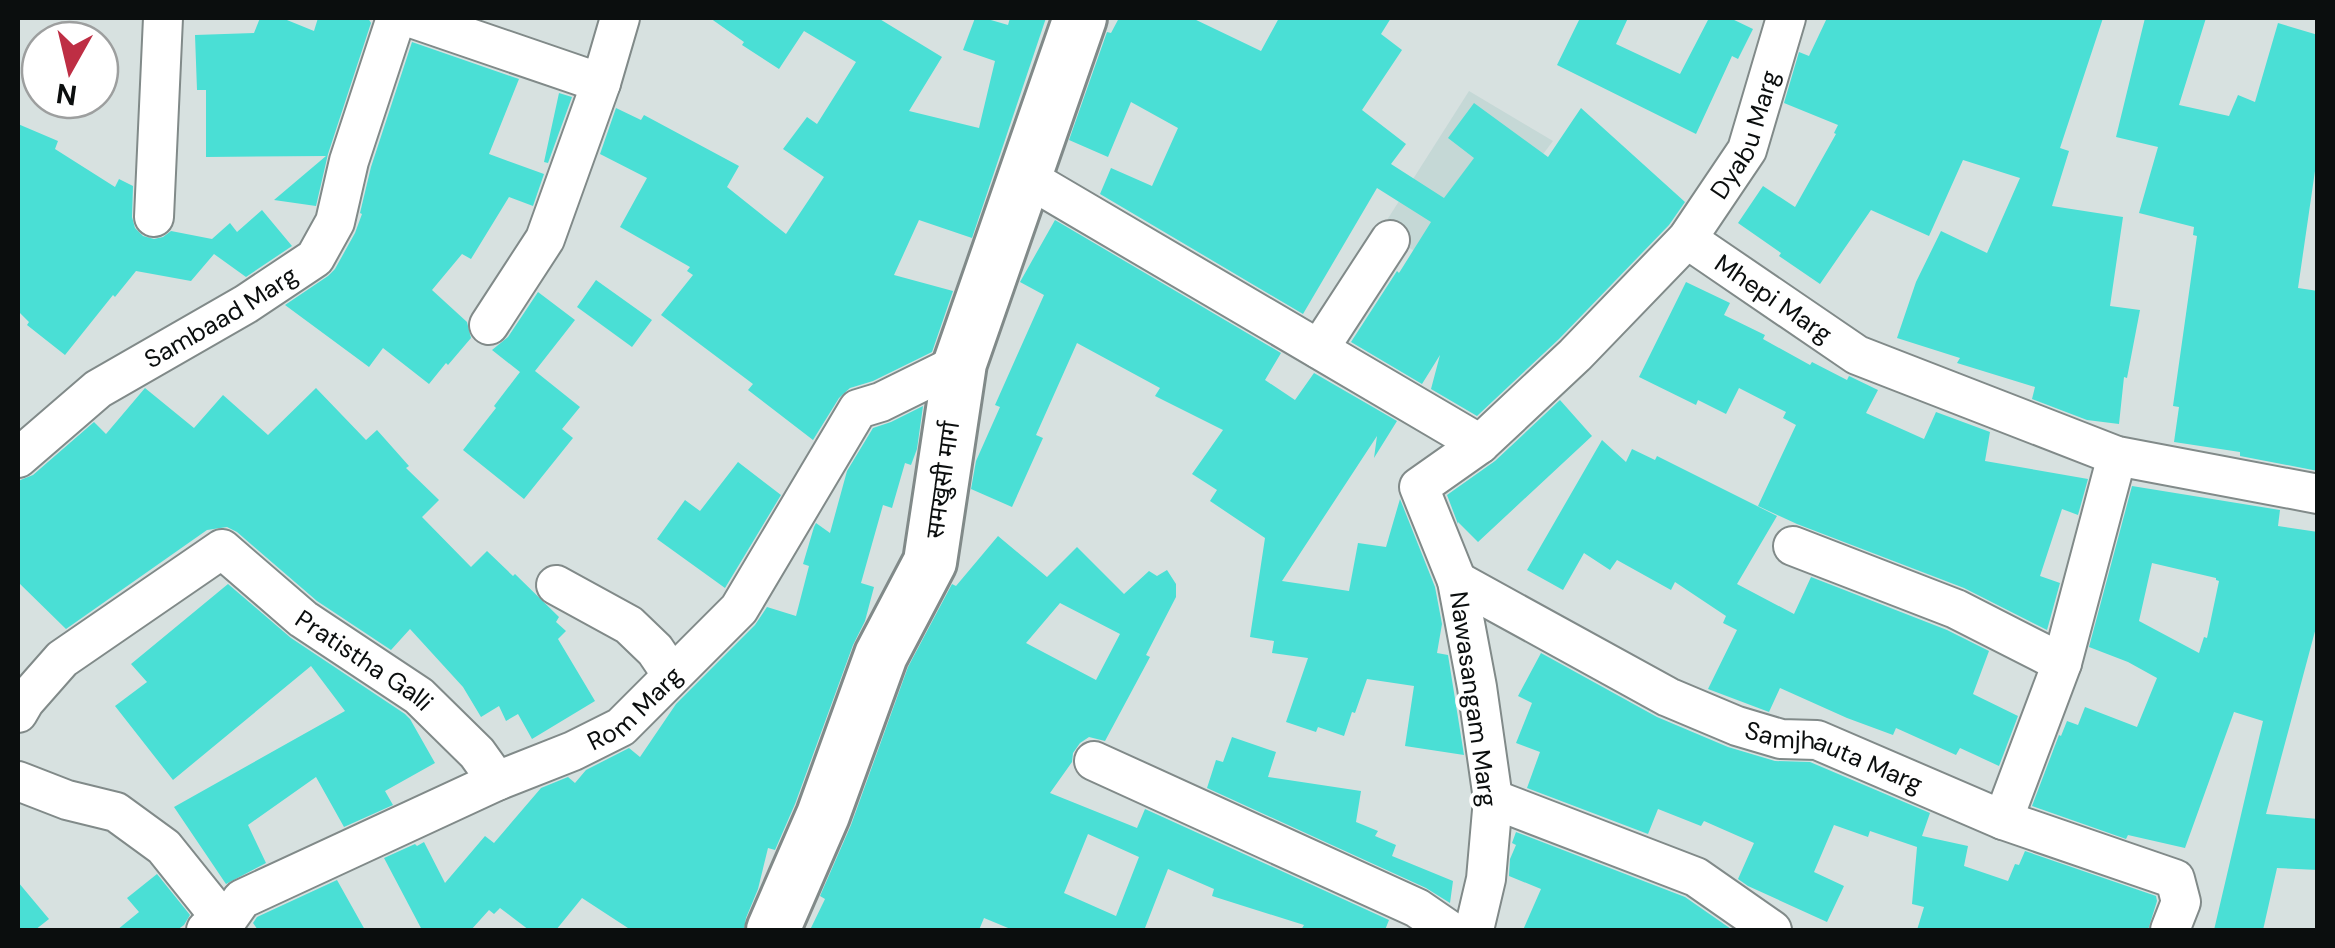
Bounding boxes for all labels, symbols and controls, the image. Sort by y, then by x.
north arrow [20,20,120,120]
street label: Dyabu Marg [1703,66,1787,206]
text: N [54,75,79,114]
street label: Mhepi Marg [1708,247,1839,350]
street label: Sambaad Marg [138,258,304,376]
street label: समखुसी मार्ग [918,418,967,541]
street label: Nawasangam Marg [1442,589,1505,809]
street label: Pratistha Galli [289,603,440,718]
street label: Rom Marg [582,659,689,758]
street label: Samjhauta Marg [1741,713,1928,801]

